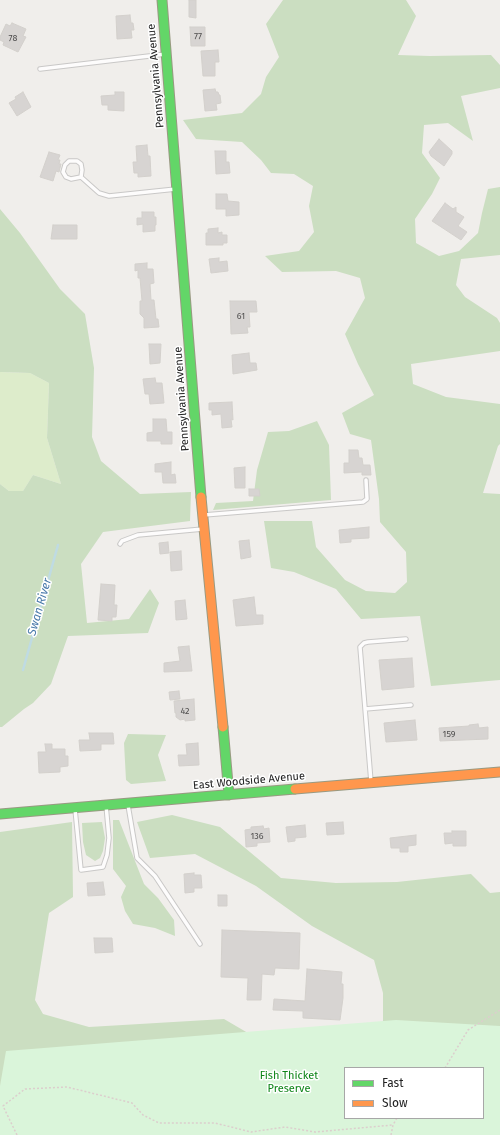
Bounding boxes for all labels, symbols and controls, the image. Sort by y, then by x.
street label: Pennsylvania Avenue [145,23,167,129]
house number: 77 [194,31,202,41]
house number: 78 [9,33,17,43]
house number: 61 [237,311,245,321]
street label: Pennsylvania Avenue [172,346,192,452]
water label: Swan River [25,577,55,637]
house number: 42 [180,706,190,716]
house number: 159 [443,729,455,739]
street label: East Woodside Avenue [192,770,306,792]
house number: 136 [250,831,264,841]
legend [344,1067,484,1119]
park label: Fish Thicket Preserve [260,1069,318,1095]
text: Fast [382,1076,404,1090]
text: Slow [382,1096,408,1110]

